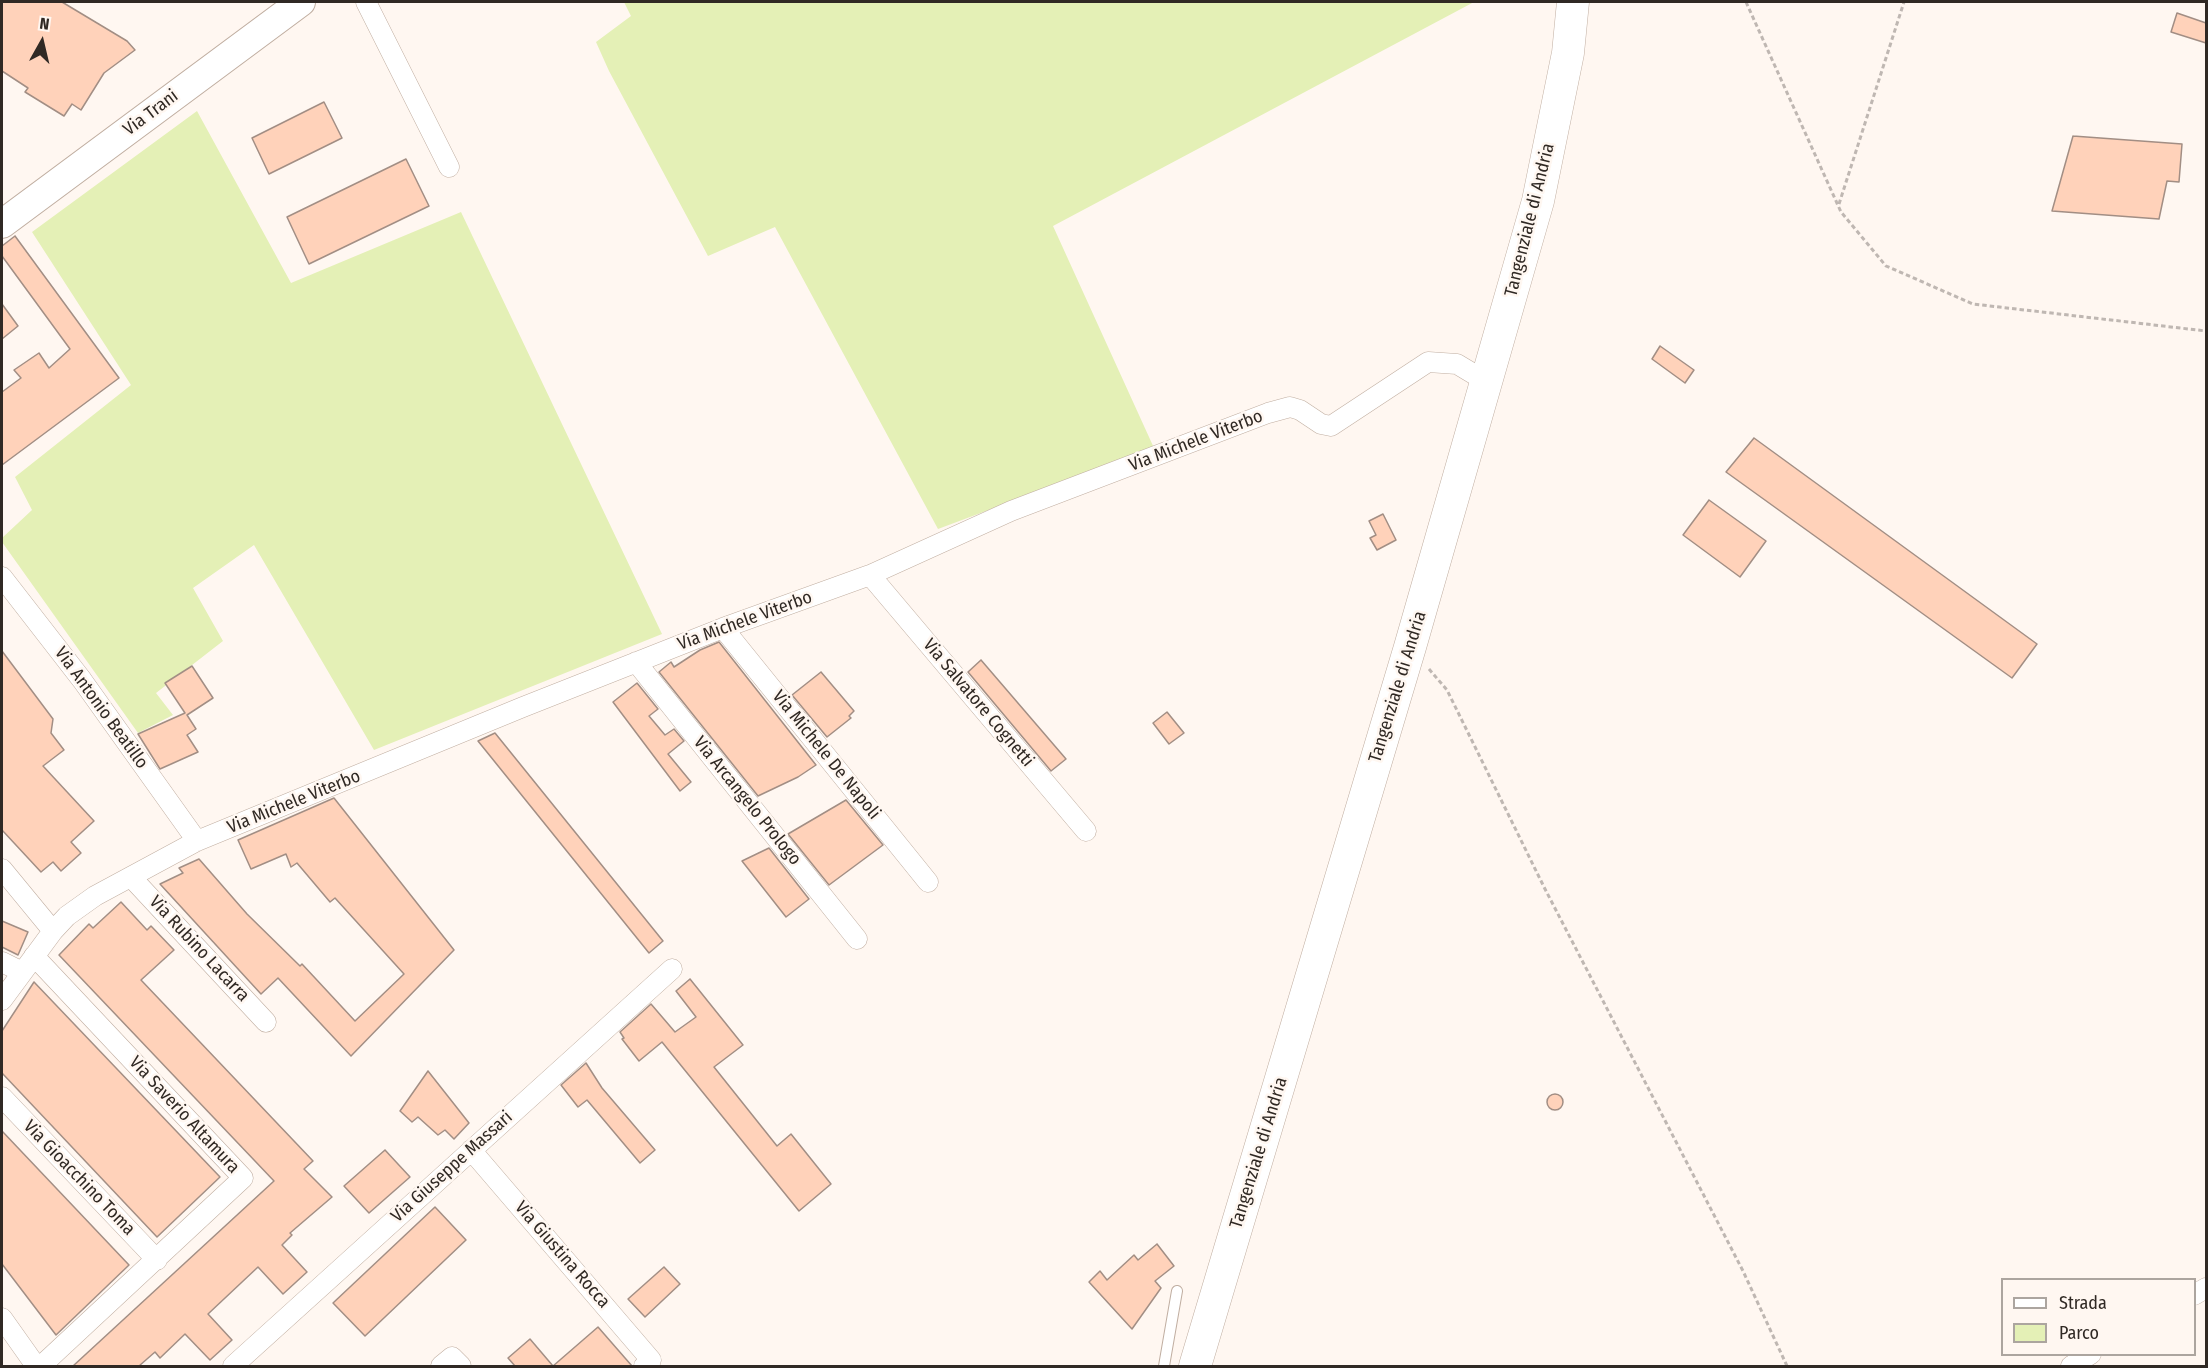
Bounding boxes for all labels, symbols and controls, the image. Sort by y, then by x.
north arrow [12,12,72,72]
text: N [39,14,51,34]
street label: Via Trani [119,85,183,141]
street label: Tangenziale di Andria [1501,141,1559,299]
street label: Via Michele Viterbo [1126,406,1266,476]
street label: Via Michele Viterbo [675,587,815,655]
street label: Tangenziale di Andria [1365,609,1431,765]
street label: Via Salvatore Cognetti [918,634,1038,772]
street label: Via Antonio Beatillo [50,643,152,773]
street label: Via Michele De Napoli [767,686,885,824]
street label: Via Arcangelo Prologo [688,732,806,870]
street label: Via Michele Viterbo [224,765,364,839]
street label: Via Rubino Lacarra [144,891,254,1007]
street label: Via Saverio Altamura [124,1052,244,1178]
street label: Tangenziale di Andria [1226,1075,1292,1231]
street label: Via Giuseppe Massari [387,1107,517,1227]
street label: Via Gioacchino Toma [19,1116,139,1240]
street label: Via Giustina Rocca [510,1197,614,1313]
legend [2001,1278,2196,1356]
text: Strada [2059,1292,2107,1314]
text: Parco [2059,1322,2099,1344]

